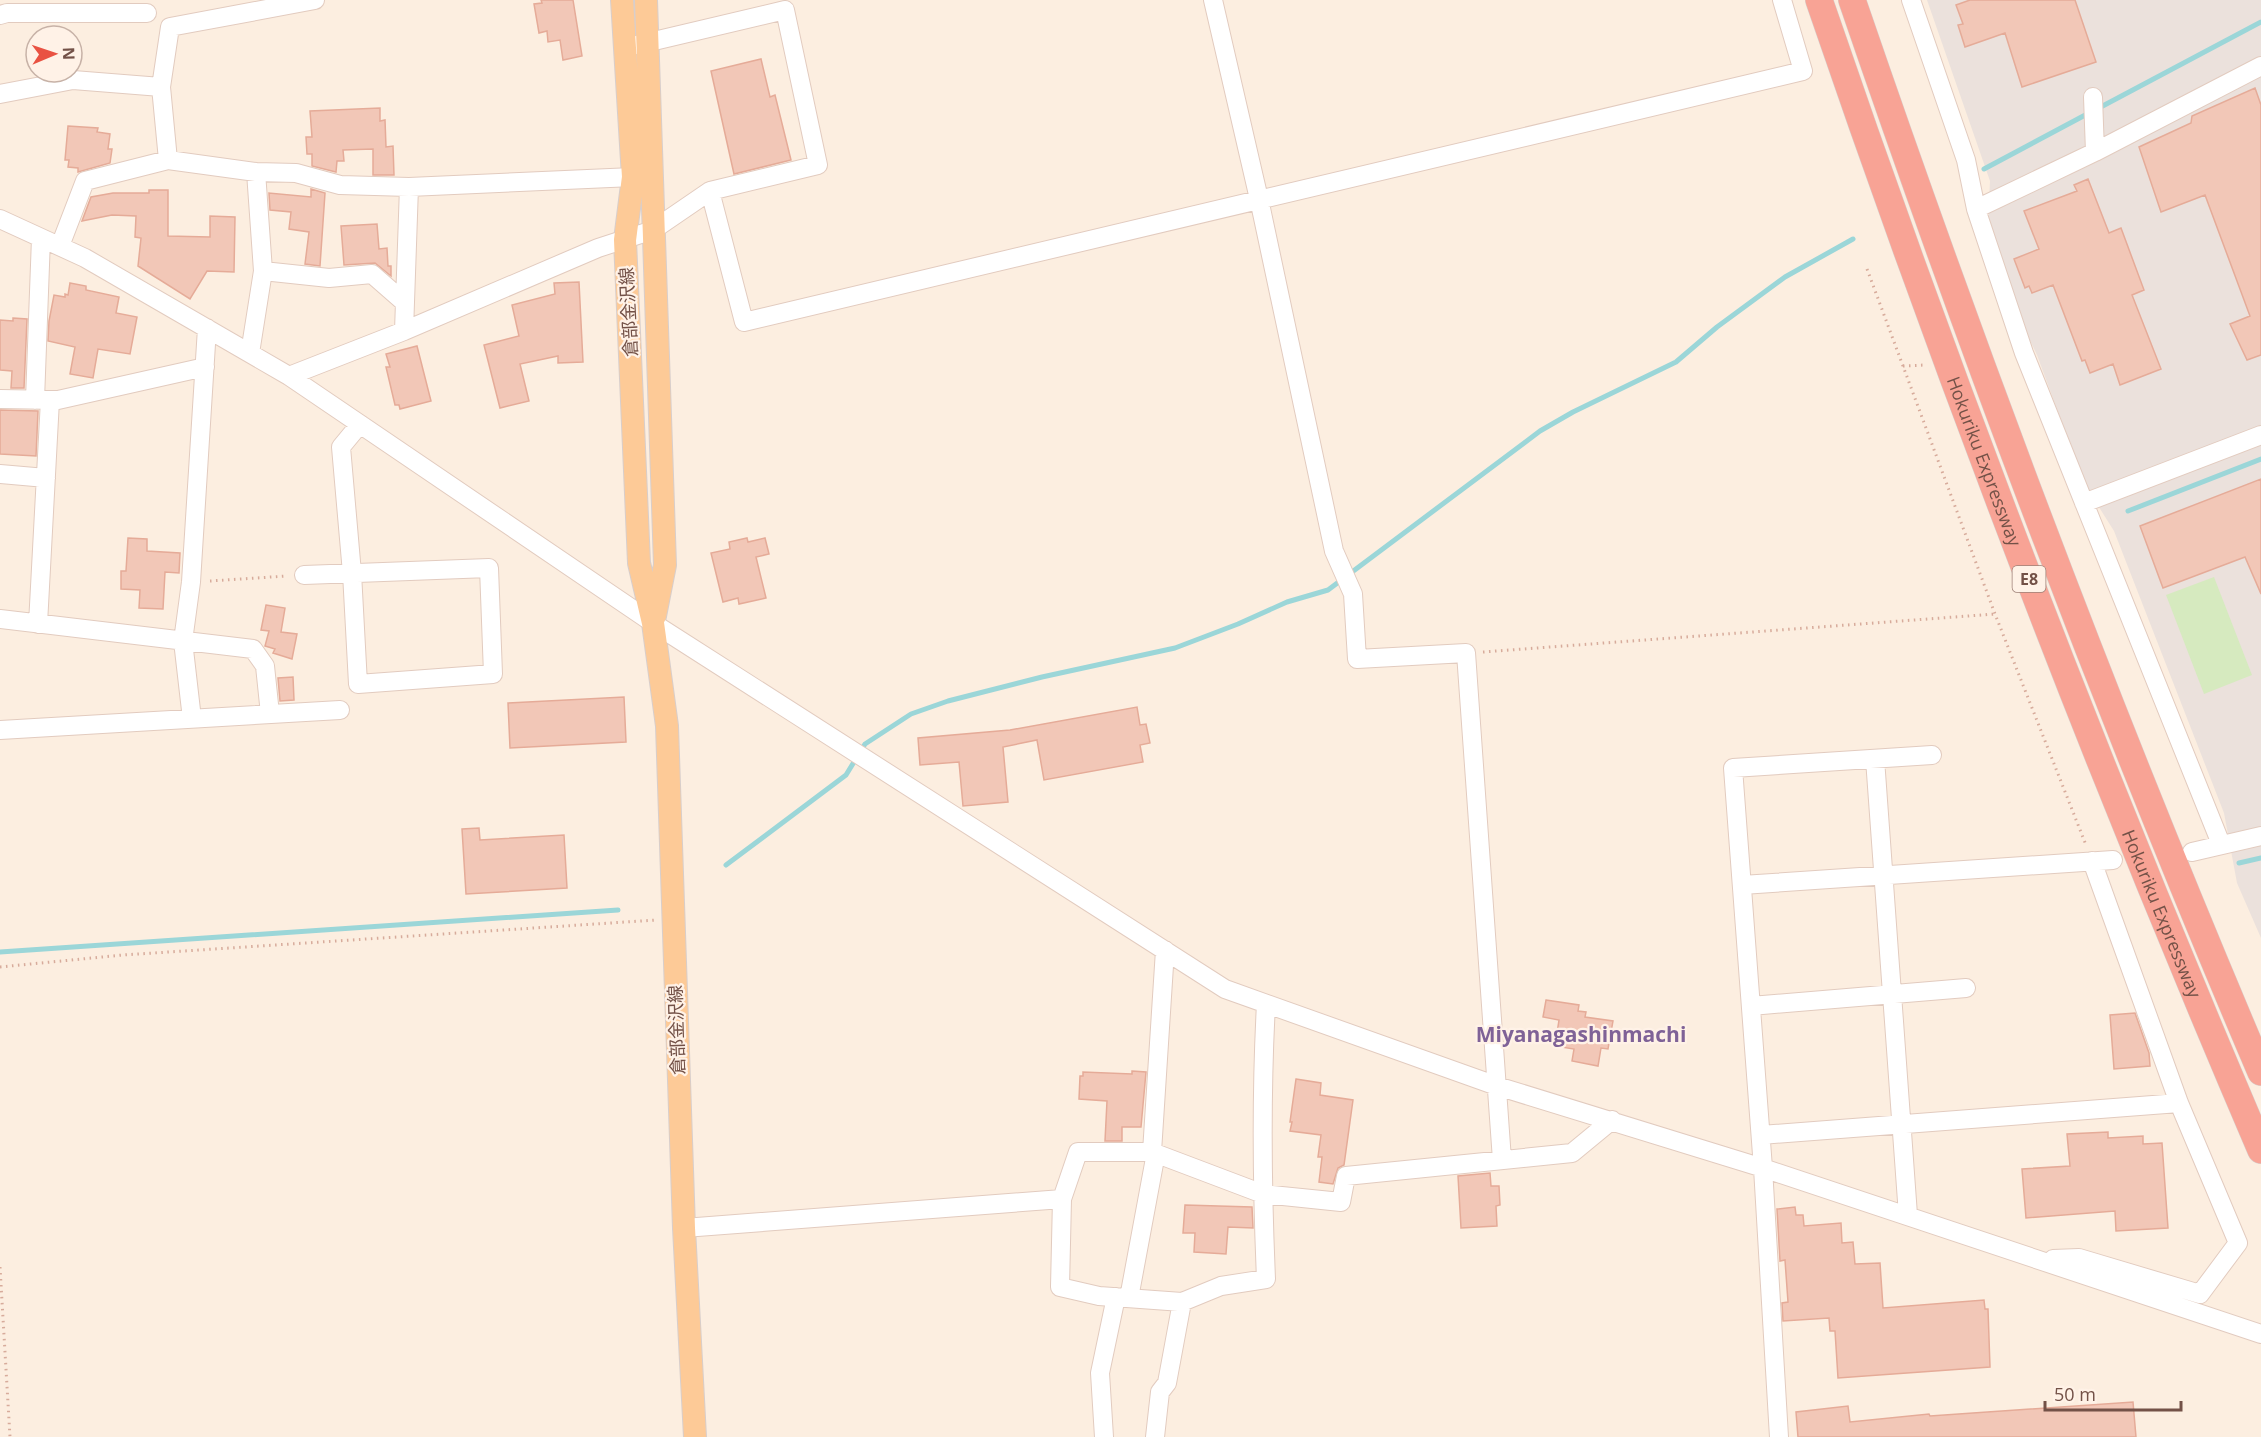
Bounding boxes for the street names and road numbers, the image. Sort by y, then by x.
street label: 倉部金沢線 [614,266,642,358]
street label: Hokuriku Expressway [1942,373,2028,551]
road number: E8 [2012,566,2046,592]
street label: Hokuriku Expressway [2117,826,2208,1002]
street label: 倉部金沢線 [662,985,690,1075]

